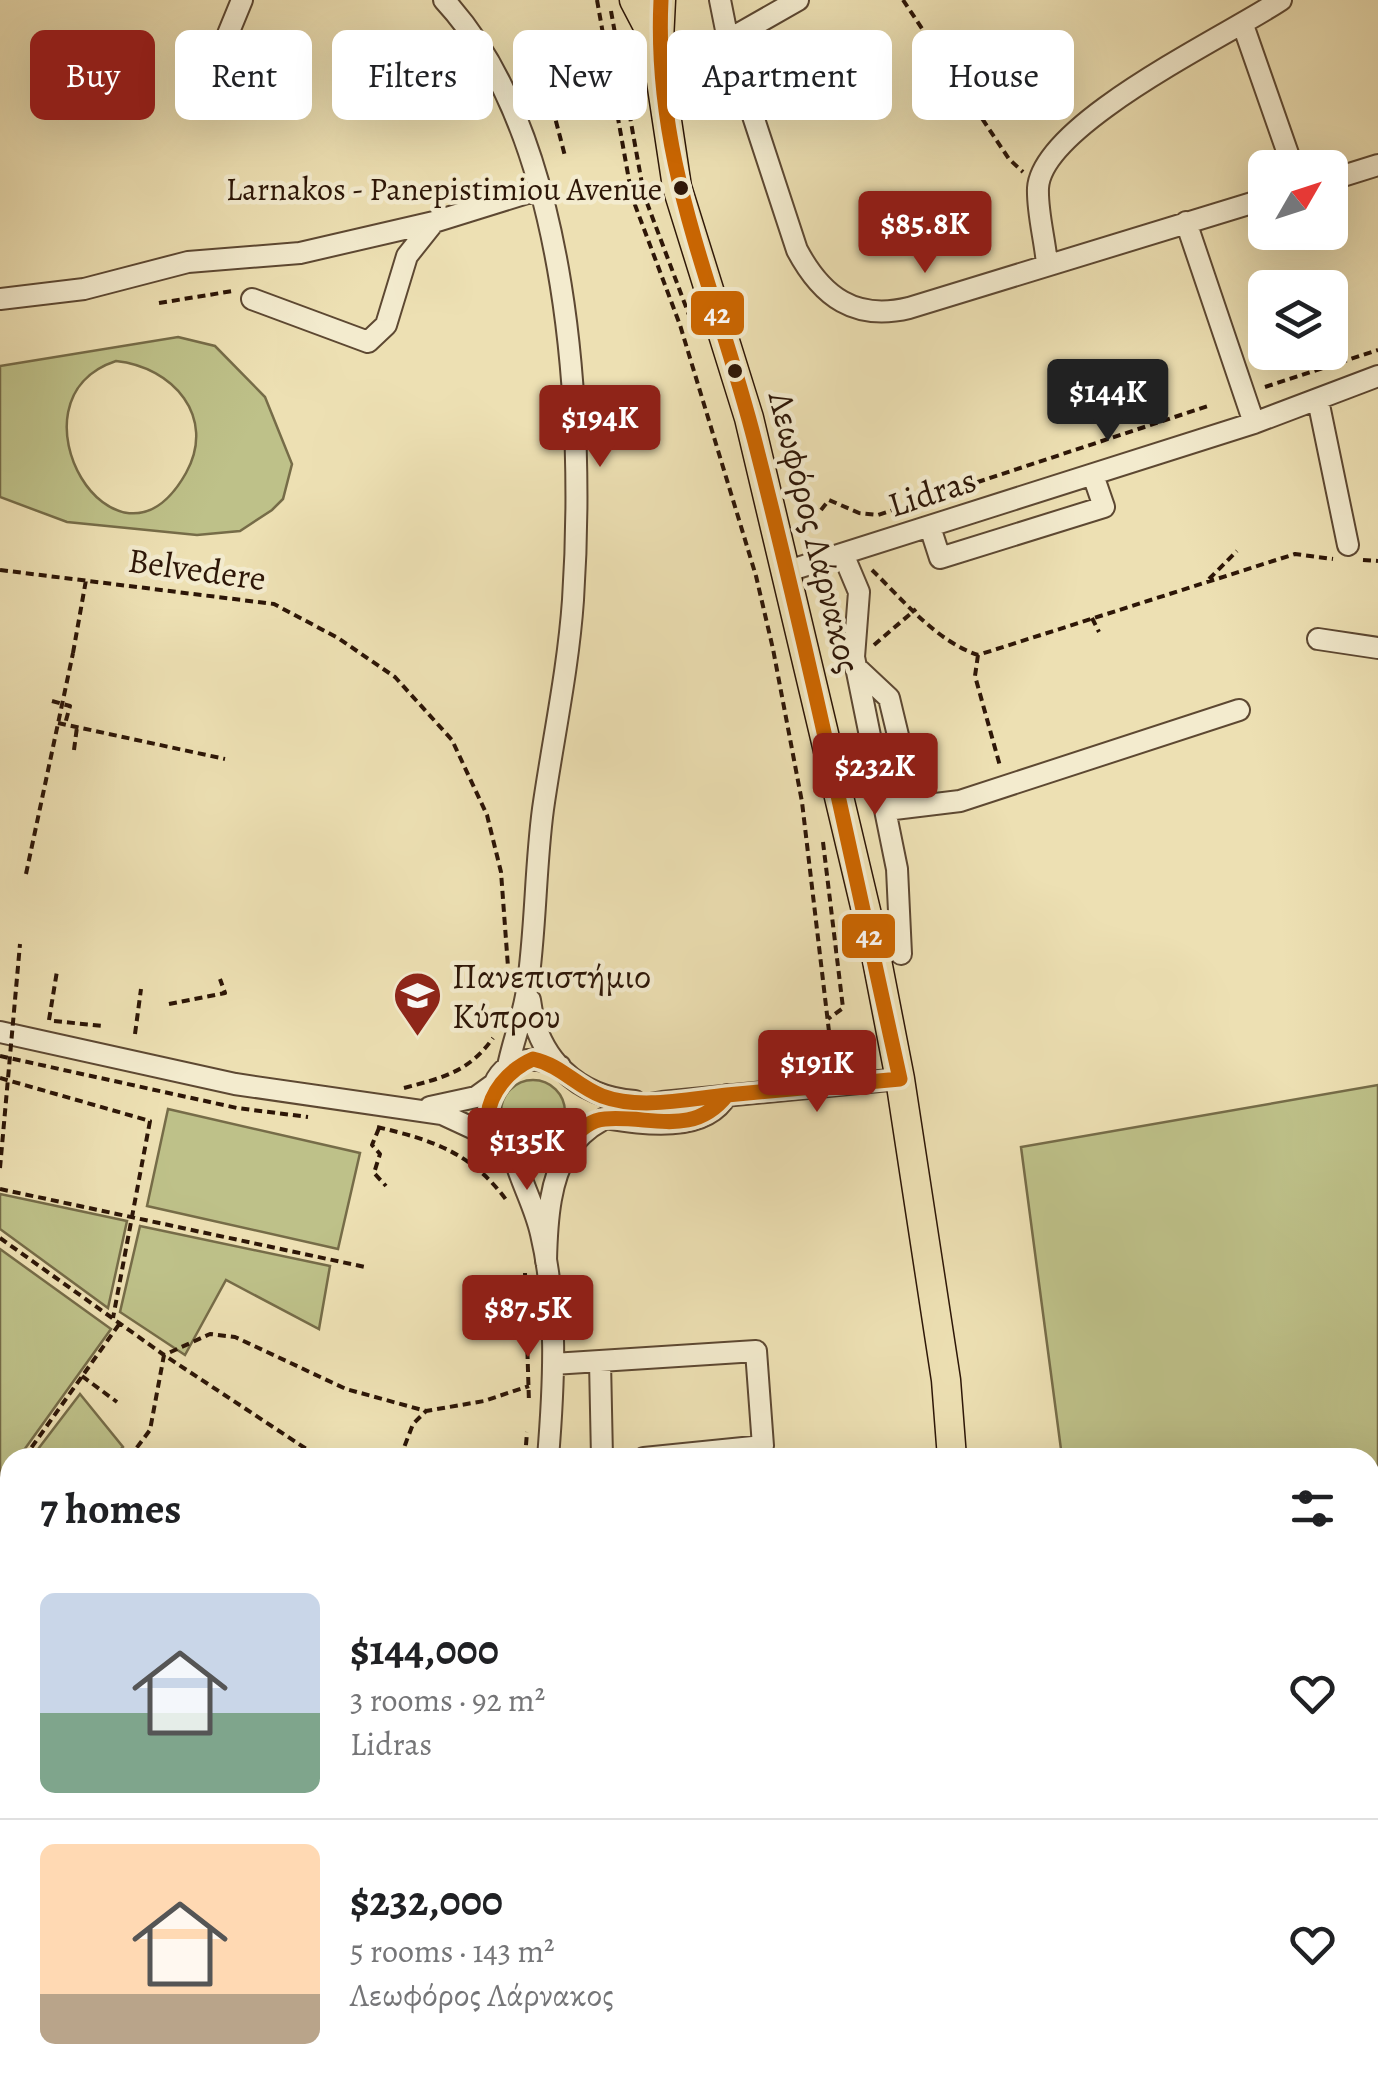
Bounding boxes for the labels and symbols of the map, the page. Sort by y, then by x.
north arrow [1248,150,1348,250]
place label: Larnakos - Panepistimiou Avenue [226,167,662,211]
marker: Larnakos - Panepistimiou Avenue [671,178,691,198]
pin: $85.8K [844,191,1006,276]
line badge: 42 [689,289,746,337]
text: 42 [704,295,731,333]
pin: $144K [1038,359,1178,444]
unlabelled marker [725,361,745,381]
pin: $194K [530,385,670,470]
street label: Λεωφόρος Λάρνακος [757,385,873,678]
street label: Lidras [882,455,982,529]
street label: Belvedere [125,536,269,602]
pin: $232K [805,733,945,818]
line badge: 42 [840,912,897,960]
text: 42 [856,917,883,955]
place label: Πανεπιστήμιο Κύπρου [452,952,651,1040]
school or university icon: Πανεπιστήμιο Κύπρου [391,970,443,1038]
pin: $191K [747,1030,887,1115]
pin: $135K [457,1108,597,1193]
pin: $87.5K [447,1275,609,1360]

